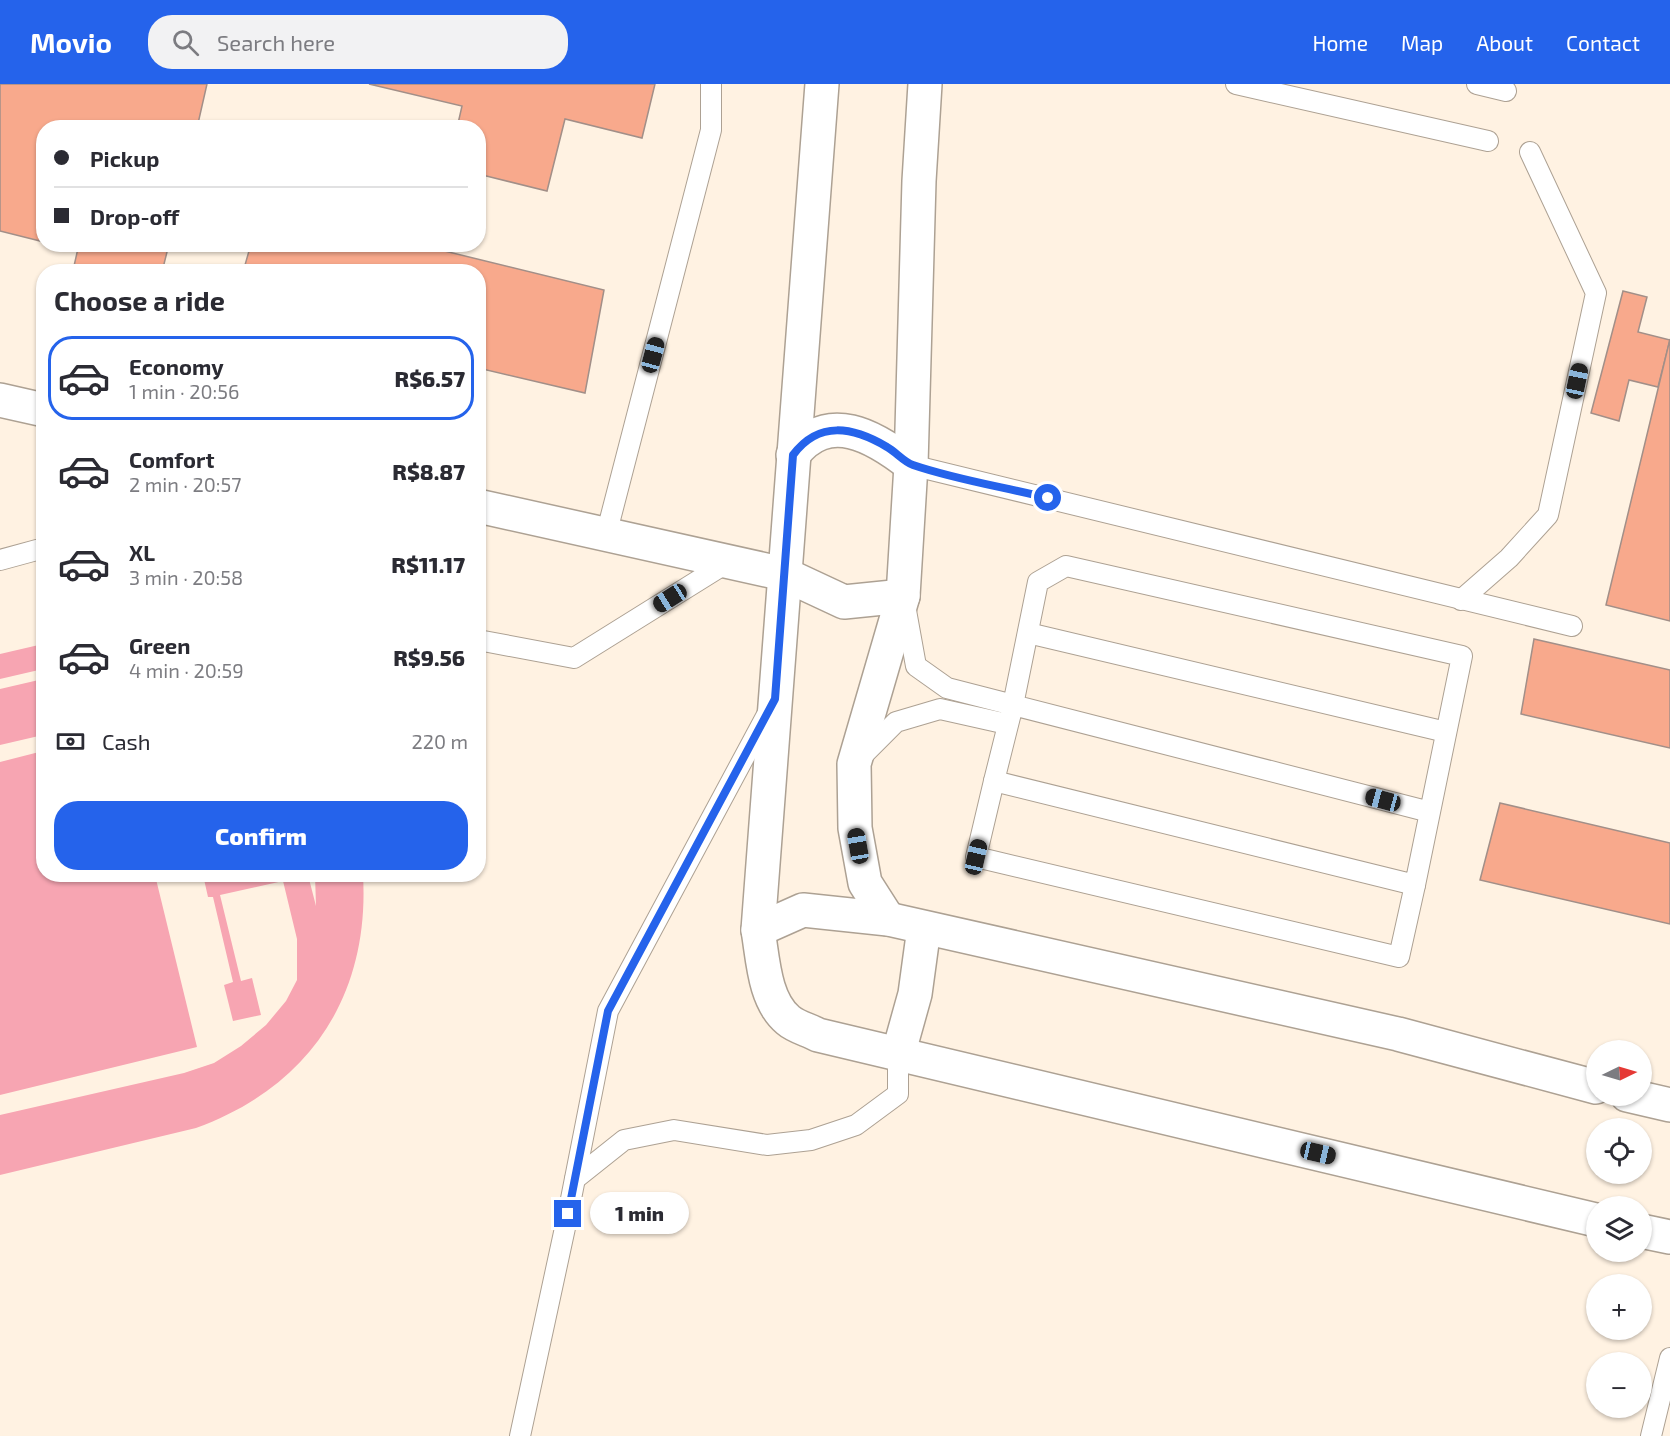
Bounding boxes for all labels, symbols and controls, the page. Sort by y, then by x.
search box [148,15,568,69]
text: Movio [30,25,112,59]
icon: search [169,26,202,59]
text: Search here [217,29,335,55]
text: Home [1312,30,1368,55]
text: Map [1401,30,1443,55]
text: About [1476,30,1533,55]
text: Contact [1566,30,1640,55]
text: Pickup [90,145,159,171]
text: Drop-off [90,203,179,229]
text: Choose a ride [54,284,225,316]
car [640,335,666,375]
icon: car [57,351,111,405]
text: Economy [129,353,224,379]
car [1564,362,1590,400]
text: R$6.57 [395,365,465,391]
text: 1 min · 20:56 [129,379,239,403]
icon: car [57,444,111,498]
text: Comfort [129,446,214,472]
text: R$8.87 [392,458,465,484]
text: 2 min · 20:57 [129,472,241,496]
route start [1034,484,1061,511]
icon: car [57,537,111,591]
text: XL [129,539,155,565]
text: R$11.17 [391,551,465,577]
text: 3 min · 20:58 [129,565,243,589]
car [650,581,690,615]
icon: car [57,630,111,684]
text: Green [129,632,191,658]
text: R$9.56 [393,644,465,670]
text: 4 min · 20:59 [129,658,244,682]
icon: cash [54,725,87,758]
text: Cash [102,728,151,754]
text: 220 m [411,729,468,753]
car [1363,787,1403,813]
button: Confirm [54,801,468,870]
car [846,827,870,865]
car [963,837,989,877]
north arrow [1586,1040,1652,1106]
map controls [1586,1040,1652,1418]
button: locate [1586,1118,1652,1184]
car [1298,1140,1338,1166]
callout: 1 min [589,1193,688,1235]
button: layers [1586,1196,1652,1262]
route end [554,1200,581,1227]
text: 1 min [615,1201,664,1225]
button: + [1586,1274,1652,1340]
button: − [1586,1352,1652,1418]

